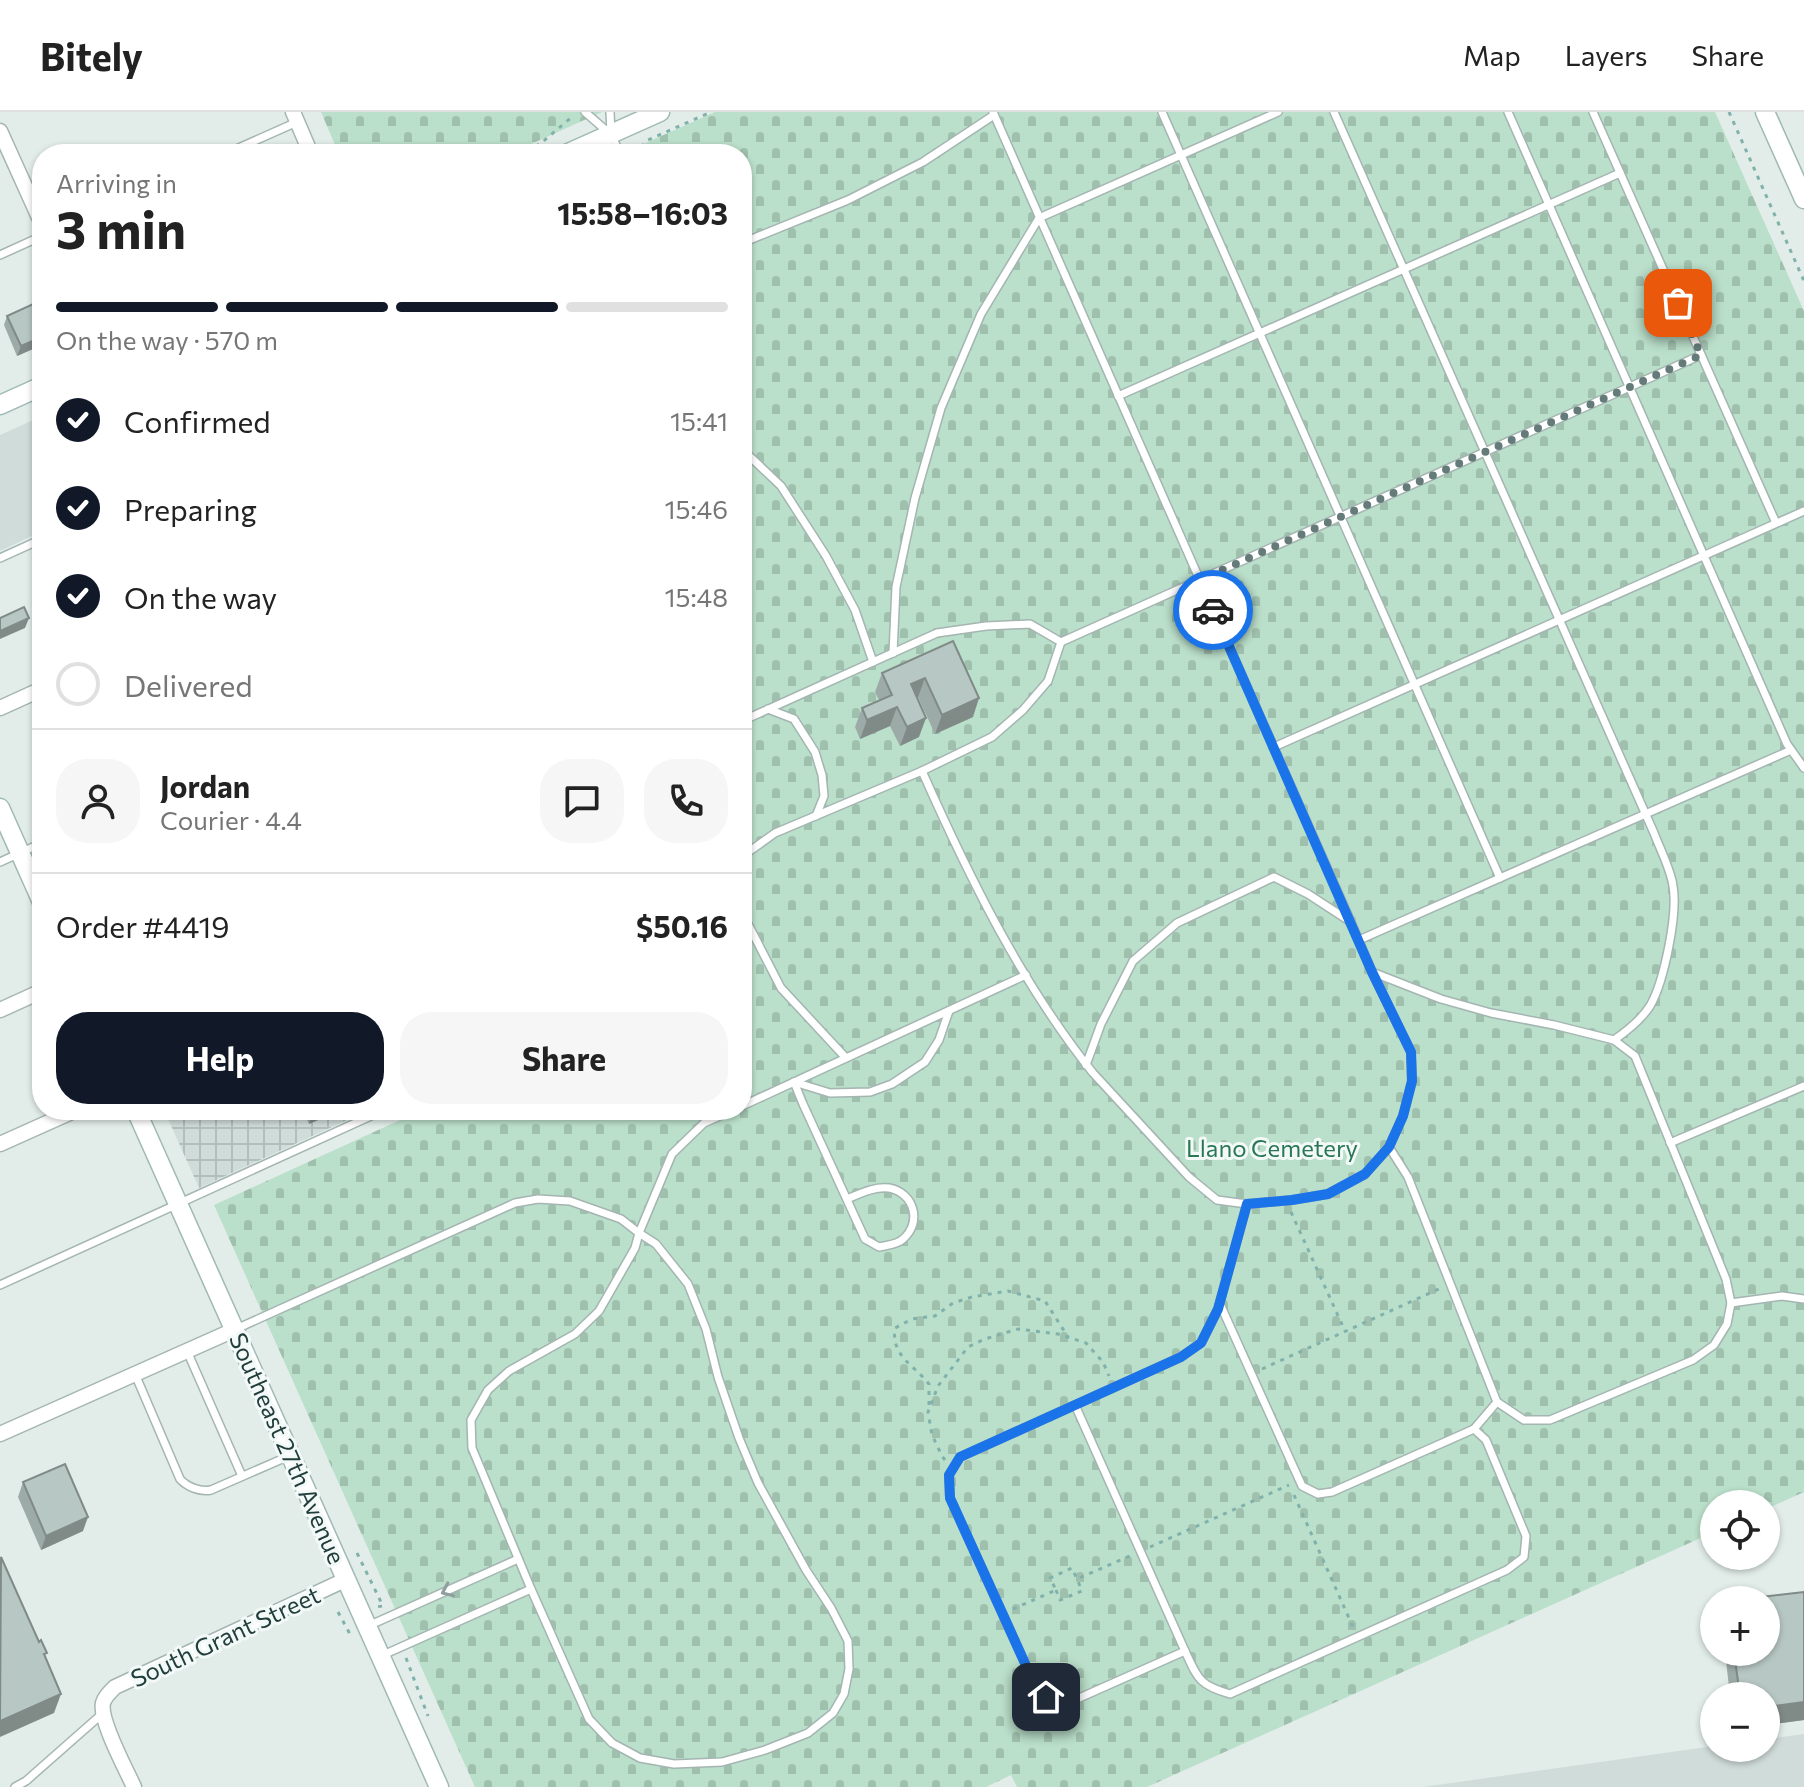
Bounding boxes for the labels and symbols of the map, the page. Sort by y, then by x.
pin [1644,269,1712,337]
courier [1173,570,1253,650]
park label: Llano Cemetery [1186,1133,1358,1162]
street label: Southeast 27th Avenue [224,1328,352,1568]
street label: South Grant Street [126,1579,324,1693]
one-way arrow [441,1581,455,1597]
pin [1012,1663,1080,1731]

